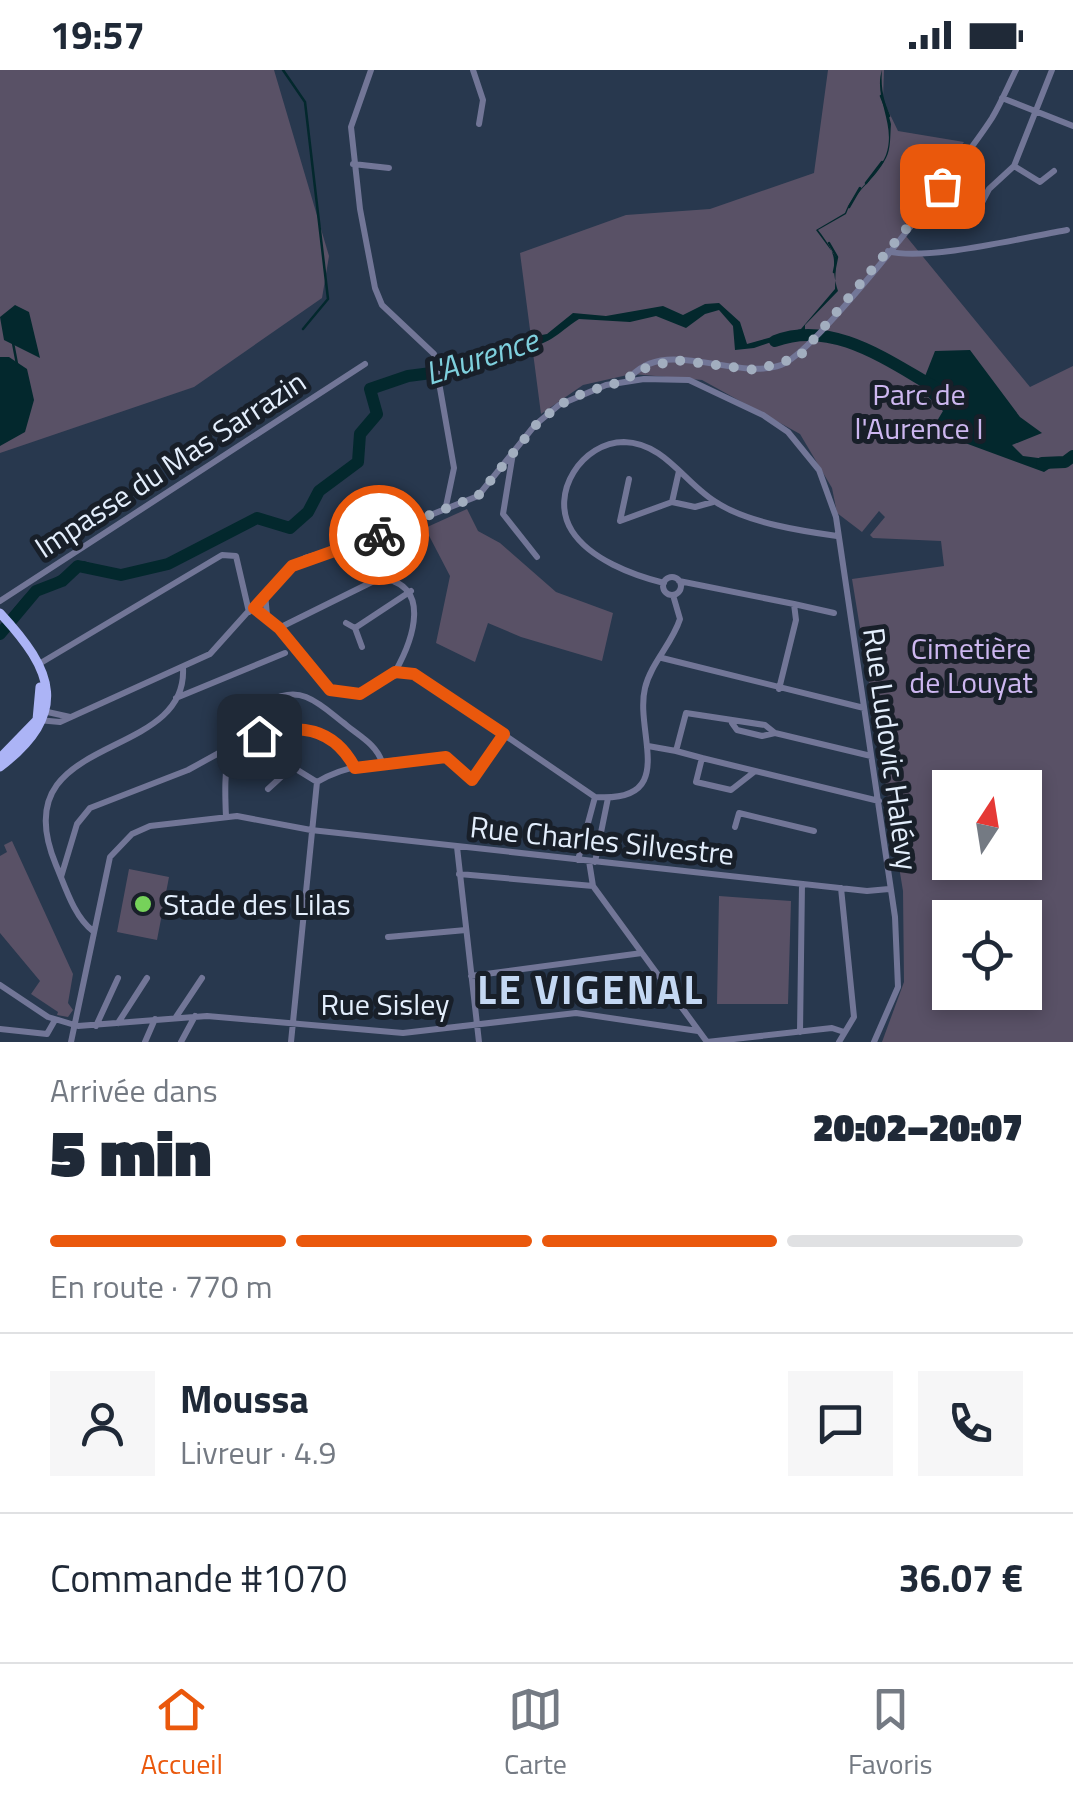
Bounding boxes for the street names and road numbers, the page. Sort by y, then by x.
street label: Impasse du Mas Sarrazin [25,359,315,569]
street label: Rue Ludovic Halévy [851,625,931,873]
street label: Rue Charles Silvestre [468,803,736,877]
street label: Rue Sisley [320,981,450,1027]

